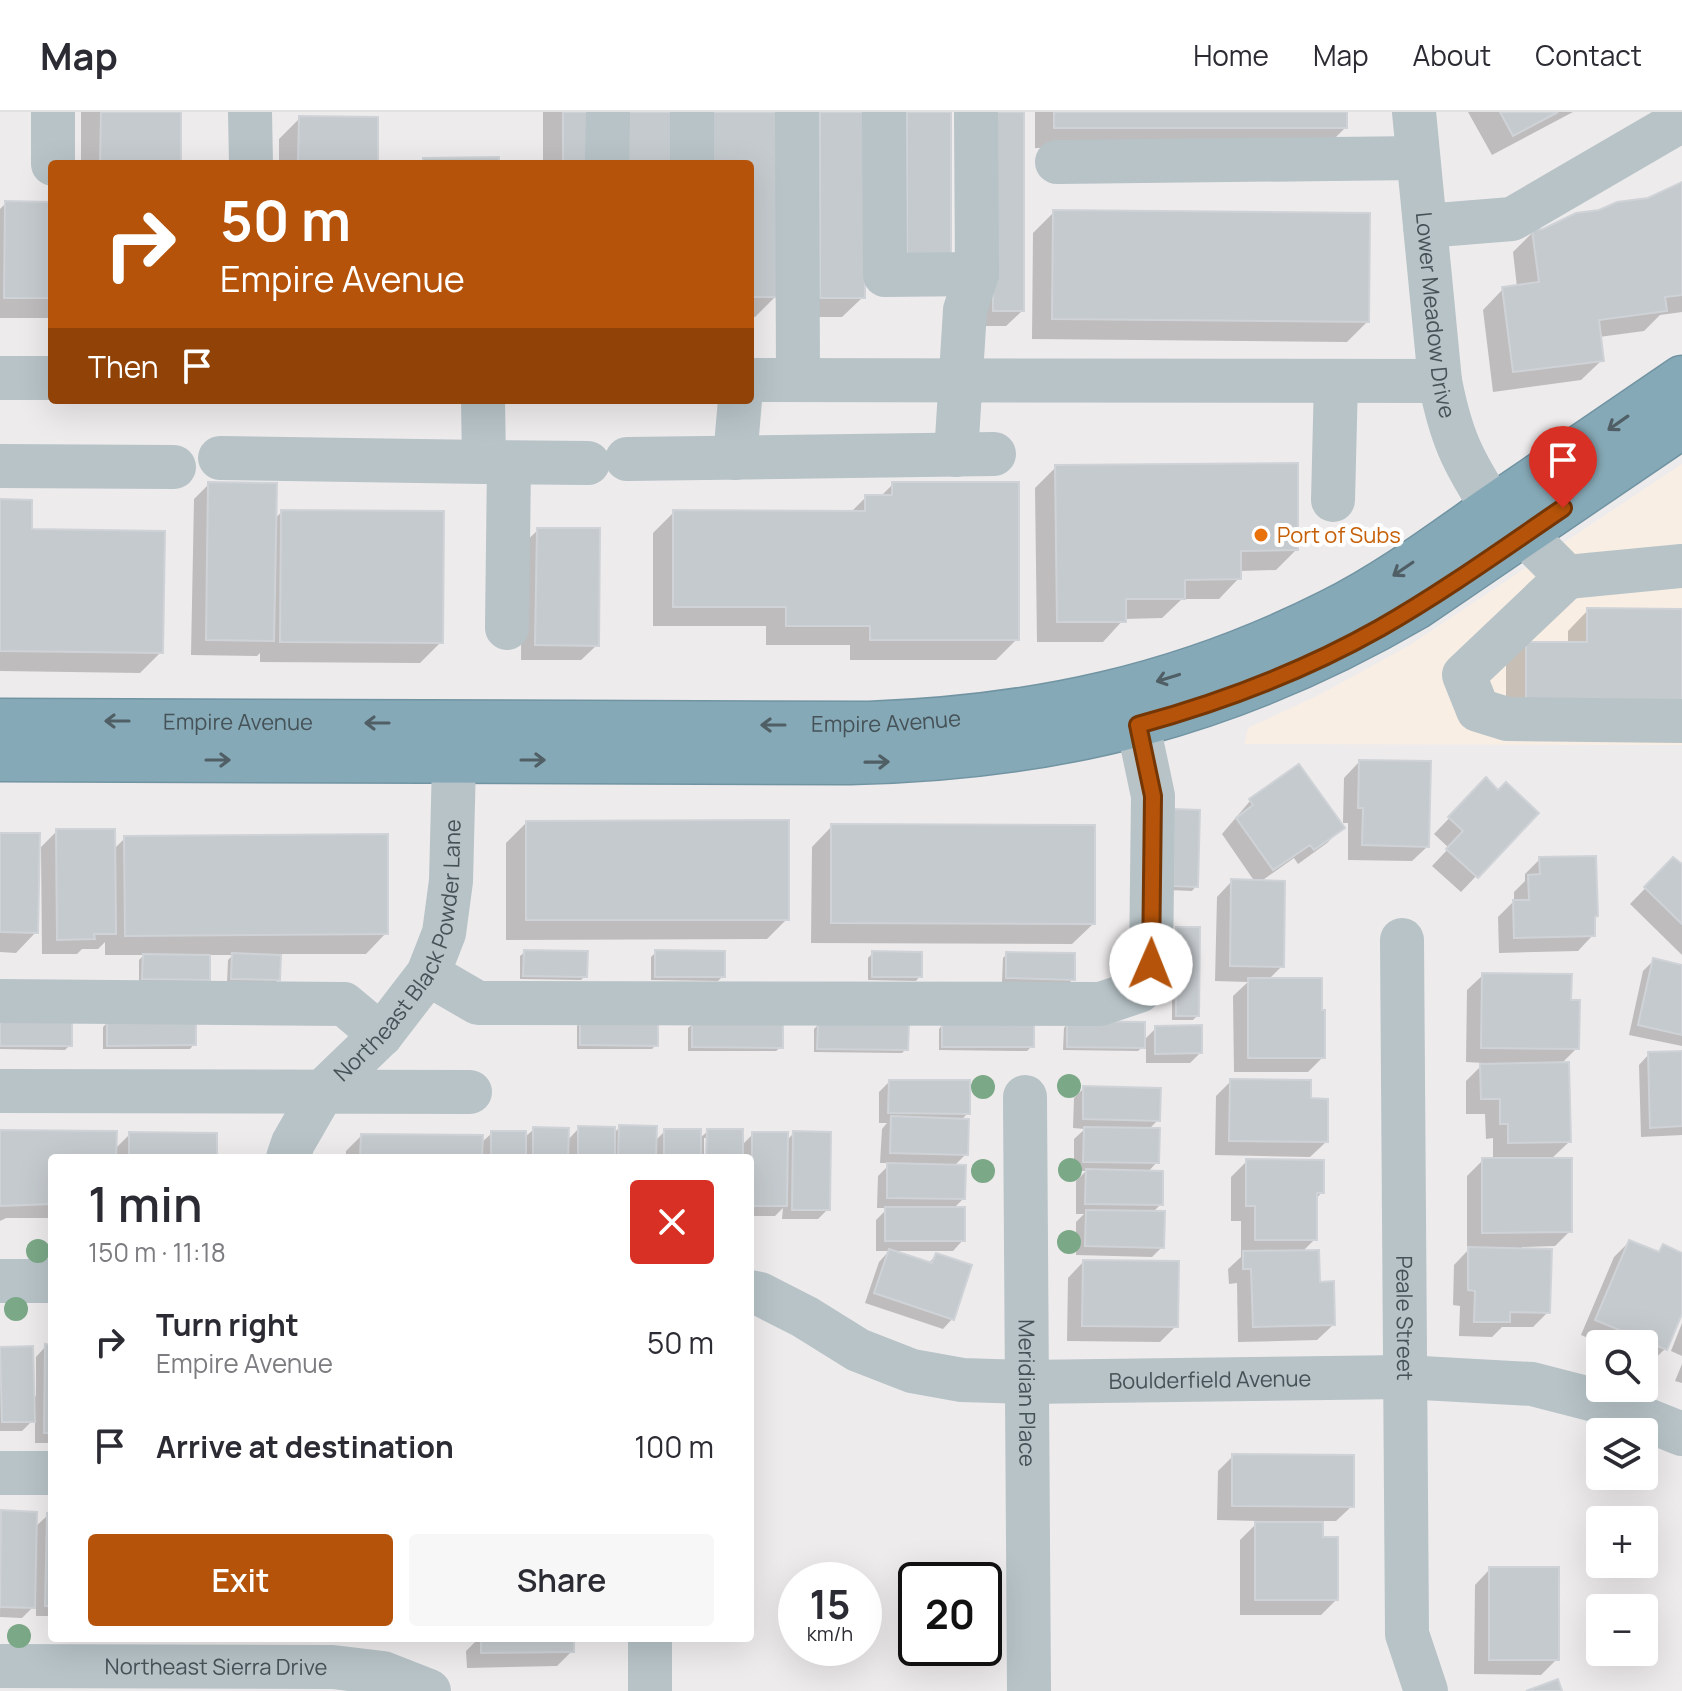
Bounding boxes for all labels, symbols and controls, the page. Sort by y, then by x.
text: Map [40,29,118,81]
text: Home [1193,36,1269,74]
text: Map [1313,36,1369,74]
text: About [1413,36,1491,74]
text: Contact [1535,36,1642,74]
text: 50 m [220,181,351,258]
icon: right [88,192,192,296]
street label: Lower Meadow Drive [1409,210,1463,422]
text: Empire Avenue [220,254,465,303]
icon: arrive [175,344,219,388]
text: Then [88,346,159,387]
one-way arrow [1608,415,1630,431]
pin [1529,426,1597,508]
icon: arrive [1541,438,1585,482]
place label: Port of Subs [1277,520,1401,550]
marker: Port of Subs [1252,526,1270,544]
one-way arrow [1393,561,1415,577]
one-way arrow [1156,672,1181,686]
street label: Empire Avenue [811,703,962,739]
street label: Empire Avenue [163,707,313,737]
one-way arrow [104,713,131,729]
one-way arrow [364,715,391,731]
one-way arrow [760,717,787,733]
one-way arrow [204,752,231,768]
one-way arrow [519,752,546,768]
one-way arrow [863,754,890,769]
street label: Northeast Black Powder Lane [327,819,468,1088]
position arrow [1109,922,1193,1006]
text: 1 min [88,1171,202,1236]
button: close [630,1180,714,1264]
text: 150 m · 11:18 [88,1234,226,1270]
street label: Peale Street [1389,1255,1420,1381]
text: Turn right [156,1304,299,1345]
street label: Meridian Place [1011,1319,1042,1467]
icon: right [88,1320,132,1364]
text: 50 m [647,1322,714,1363]
map controls [1586,1330,1658,1666]
button: search [1586,1330,1658,1402]
text: Empire Avenue [156,1345,333,1381]
street label: Boulderfield Avenue [1109,1363,1312,1396]
button: layers [1586,1418,1658,1490]
icon: arrive [88,1424,132,1468]
text: Arrive at destination [156,1426,454,1467]
text: 100 m [634,1426,714,1467]
button: + [1586,1506,1658,1578]
button: Exit [88,1534,393,1626]
button: Share [409,1534,714,1626]
speed limit sign: 20 [898,1562,1002,1666]
text: 15 [810,1576,850,1631]
button: − [1586,1594,1658,1666]
text: km/h [807,1620,853,1647]
street label: Northeast Sierra Drive [105,1651,328,1682]

